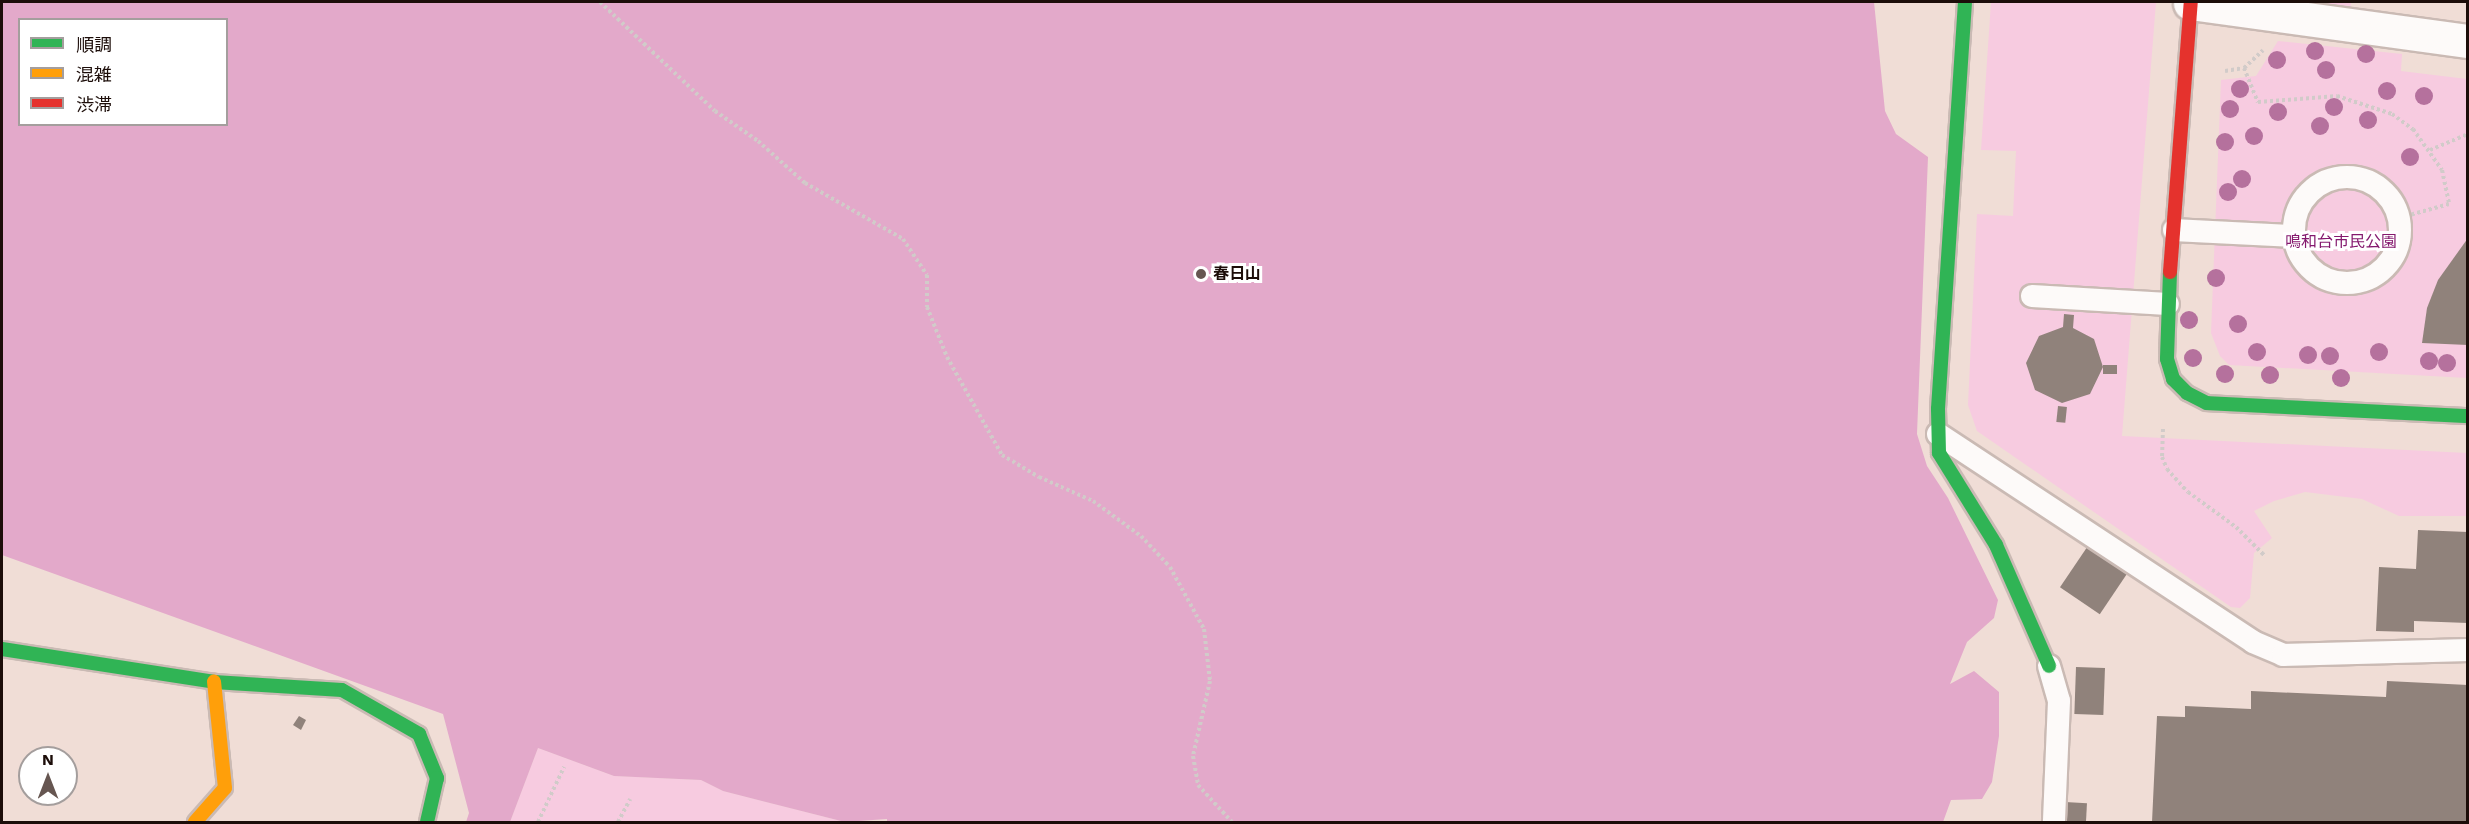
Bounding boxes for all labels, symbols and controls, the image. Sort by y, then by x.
legend [18,18,228,126]
text: 順調 [76,34,112,55]
text: 混雑 [76,64,112,85]
text: 渋滞 [76,94,112,115]
park label: 鳴和台市民公園 [2285,232,2397,252]
place label: 春日山 [1213,264,1261,284]
marker: 春日山 [1194,267,1208,281]
north arrow [18,746,78,806]
text: N [42,750,54,769]

